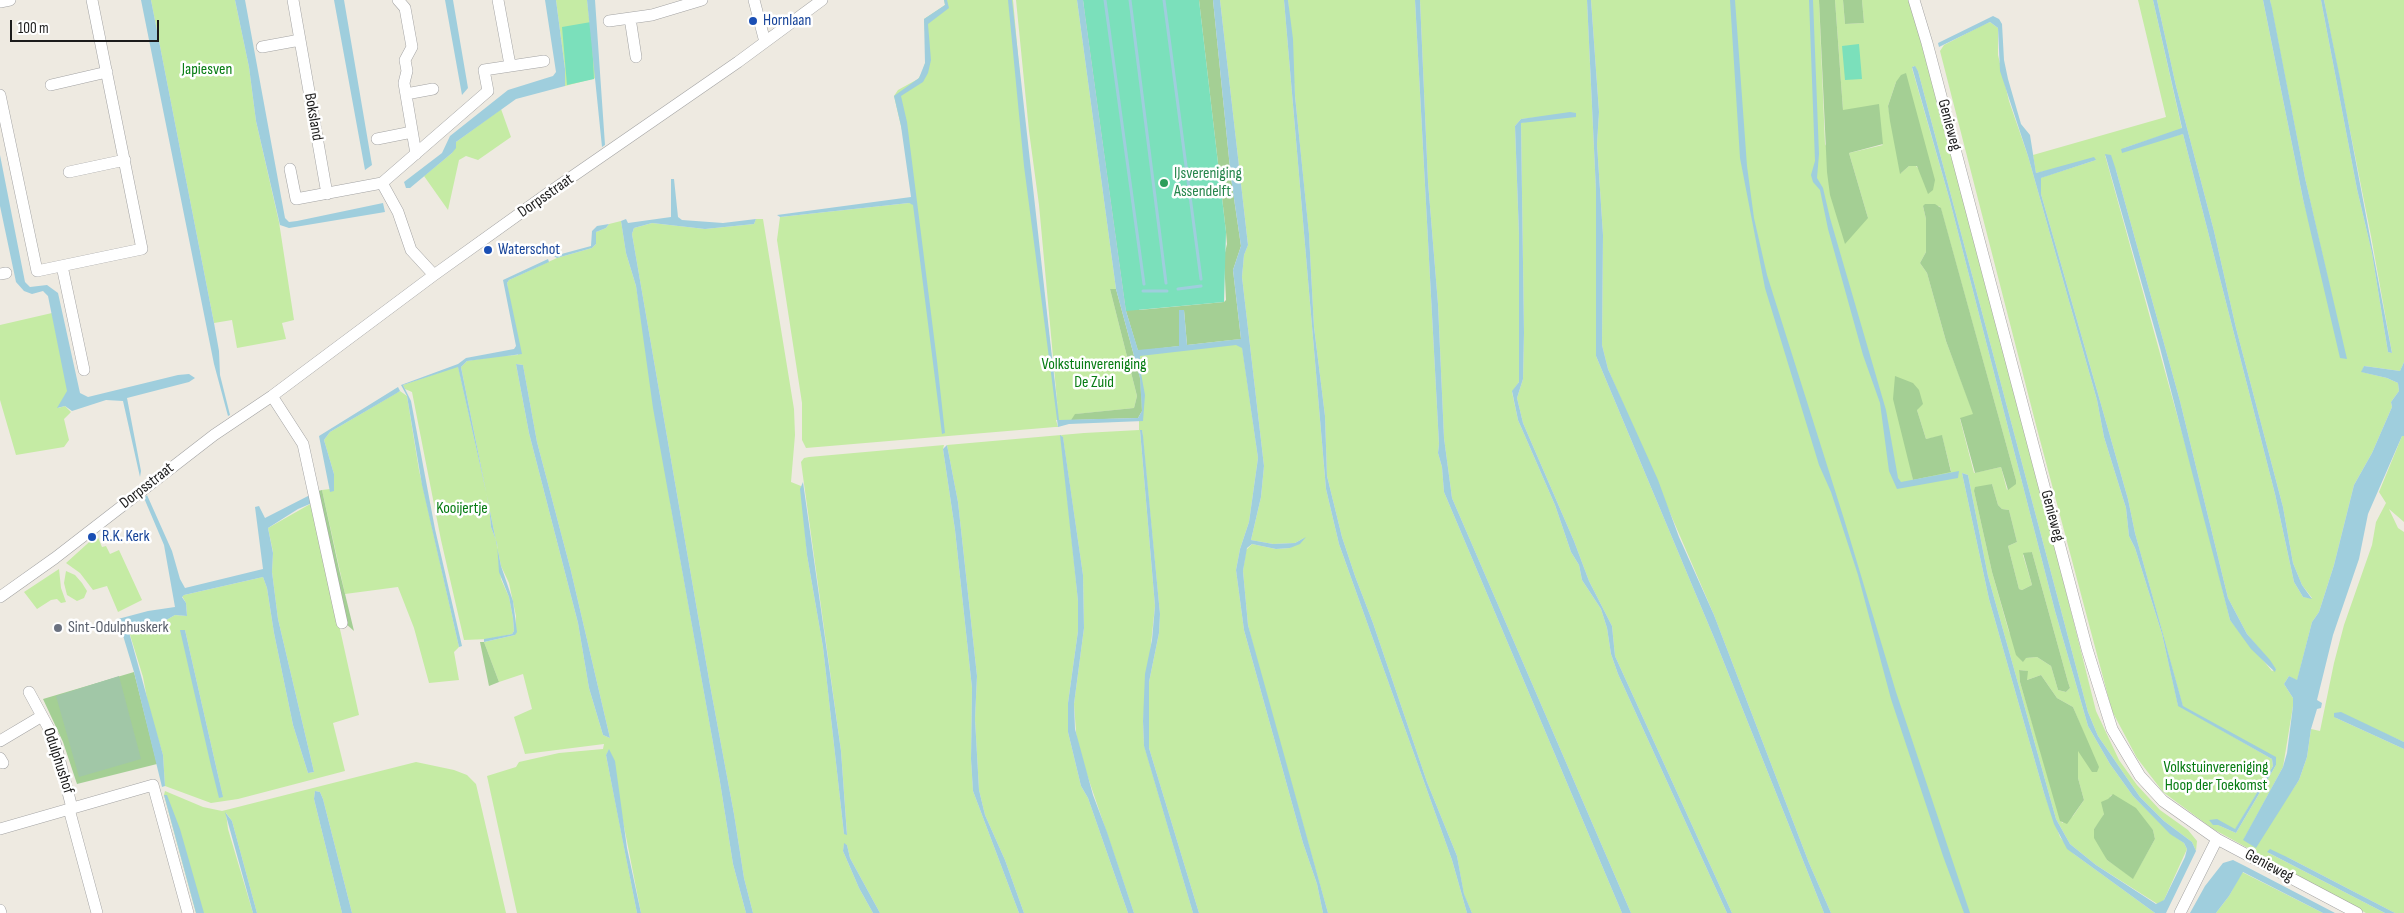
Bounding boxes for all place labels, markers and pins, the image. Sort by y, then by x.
place label: Hornlaan [763,11,811,31]
marker: Hornlaan [747,15,759,27]
place label: IJsvereniging Assendelft [1174,164,1242,202]
marker: IJsvereniging Assendelft [1158,177,1170,189]
place label: Waterschot [498,240,560,260]
marker: Waterschot [482,244,494,256]
place label: R.K. Kerk [102,527,150,547]
marker: R.K. Kerk [86,531,98,543]
place label: Sint-Odulphuskerk [68,618,169,638]
marker: Sint-Odulphuskerk [52,622,64,634]

